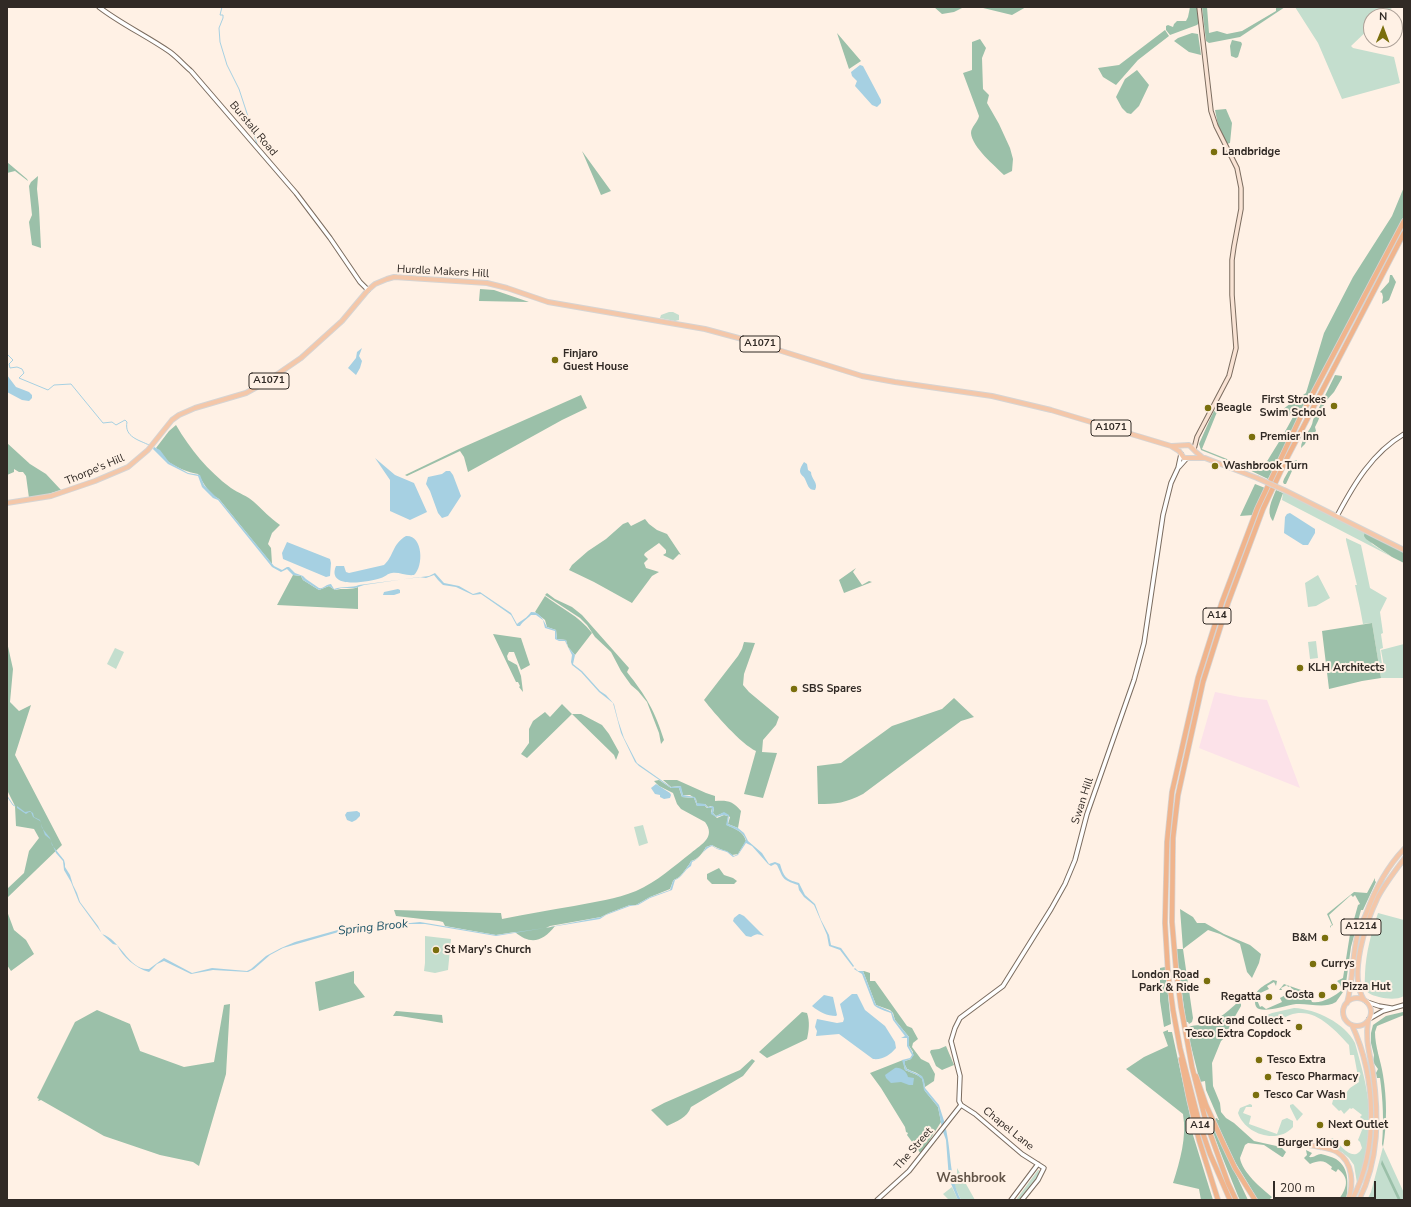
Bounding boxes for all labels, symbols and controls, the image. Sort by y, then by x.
north arrow [1363,8,1403,48]
text: N [1379,9,1387,24]
street label: Burstall Road [226,99,280,159]
place label: Landbridge [1222,145,1280,159]
marker: Landbridge [1209,147,1219,157]
street label: Hurdle Makers Hill [396,263,490,281]
road number: A1071 [740,336,780,352]
place label: Finjaro Guest House [563,347,628,373]
marker: Finjaro Guest House [550,355,560,365]
road number: A1071 [249,373,289,389]
place label: First Strokes Swim School [1260,393,1326,419]
place label: Beagle [1216,401,1252,415]
marker: First Strokes Swim School [1329,401,1339,411]
marker: Beagle [1203,403,1213,413]
road number: A1071 [1091,420,1131,436]
place label: Premier Inn [1260,430,1319,444]
marker: Premier Inn [1247,432,1257,442]
street label: Thorpe's Hill [63,452,127,488]
place label: Washbrook Turn [1223,459,1308,473]
marker: Washbrook Turn [1210,461,1220,471]
road number: A14 [1203,608,1231,624]
place label: KLH Architects [1308,661,1385,675]
marker: KLH Architects [1295,663,1305,673]
place label: SBS Spares [802,682,862,696]
marker: SBS Spares [789,684,799,694]
street label: Swan Hill [1069,776,1097,826]
water label: Spring Brook [337,917,409,939]
road number: A1214 [1341,919,1381,935]
place label: B&M [1292,931,1317,945]
marker: B&M [1320,933,1330,943]
place label: St Mary's Church [444,943,531,957]
marker: St Mary's Church [431,945,441,955]
place label: Currys [1321,957,1355,971]
marker: Currys [1308,959,1318,969]
place label: London Road Park & Ride [1131,968,1199,994]
marker: London Road Park & Ride [1202,976,1212,986]
place label: Pizza Hut [1342,980,1390,994]
marker: Pizza Hut [1329,982,1339,992]
place label: Costa [1285,988,1314,1002]
place label: Regatta [1221,990,1261,1004]
marker: Costa [1317,990,1327,1000]
marker: Regatta [1264,992,1274,1002]
place label: Click and Collect - Tesco Extra Copdock [1185,1014,1291,1040]
marker: Click and Collect - Tesco Extra Copdock [1294,1022,1304,1032]
place label: Tesco Extra [1267,1053,1326,1067]
marker: Tesco Extra [1254,1055,1264,1065]
place label: Tesco Pharmacy [1276,1070,1358,1084]
marker: Tesco Pharmacy [1263,1072,1273,1082]
place label: Tesco Car Wash [1264,1088,1346,1102]
marker: Tesco Car Wash [1251,1090,1261,1100]
street label: Chapel Lane [980,1104,1036,1154]
road number: A14 [1186,1118,1214,1134]
place label: Next Outlet [1328,1118,1388,1132]
marker: Next Outlet [1315,1120,1325,1130]
street label: The Street [892,1125,936,1173]
place label: Burger King [1278,1136,1339,1150]
marker: Burger King [1342,1138,1352,1148]
district label: Washbrook [936,1171,1006,1187]
scale bar [1275,1173,1378,1199]
text: 200 m [1280,1180,1315,1196]

